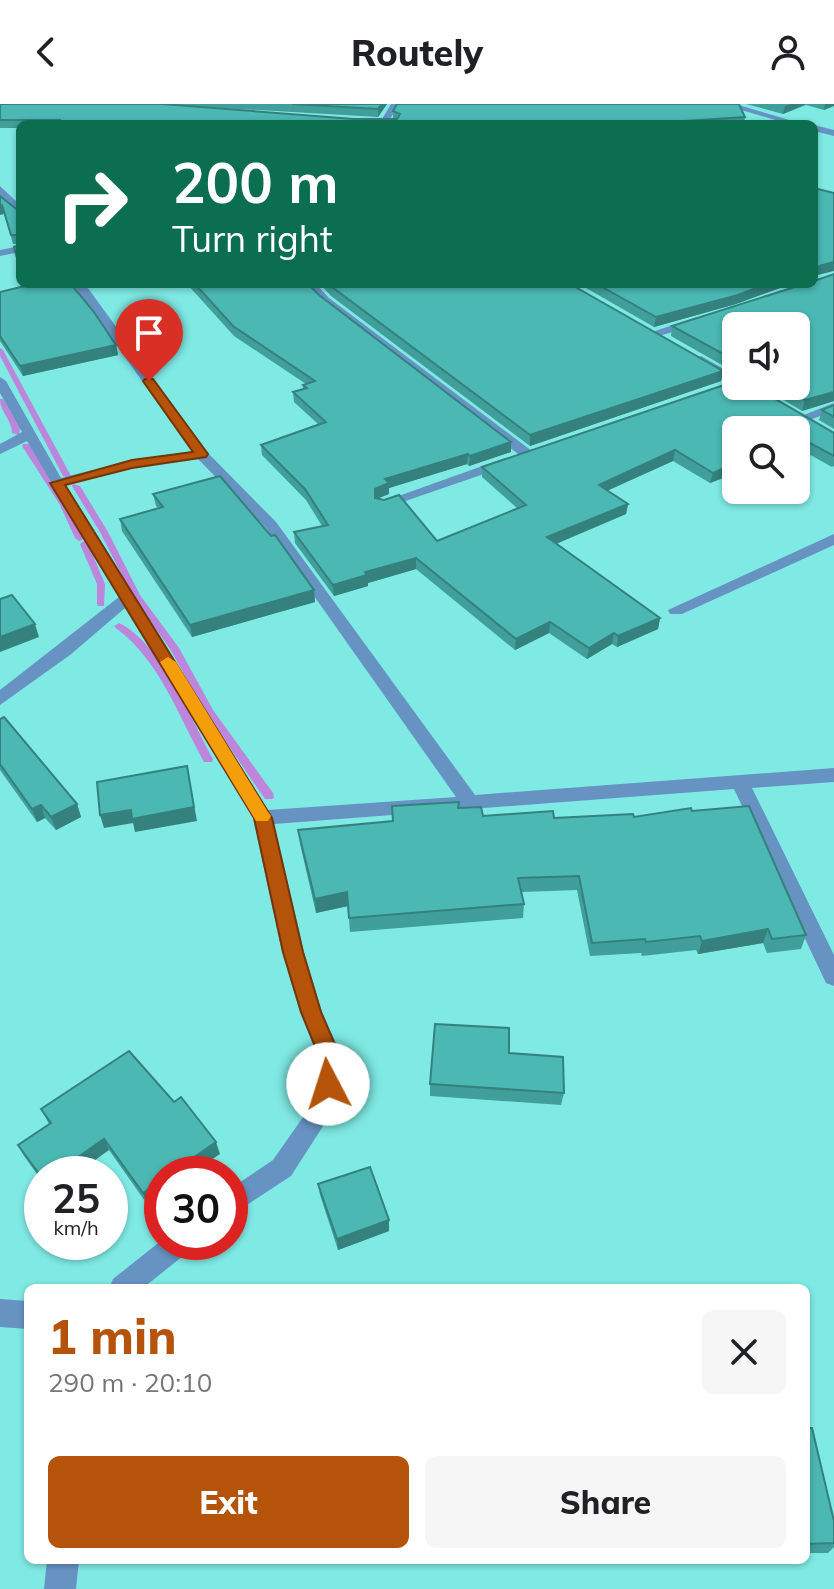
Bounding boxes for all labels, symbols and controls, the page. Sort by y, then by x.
icon: back [24,30,68,74]
text: Routely [351,30,483,75]
icon: person [766,30,810,74]
text: 200 m [172,147,339,217]
icon: right [40,152,144,256]
text: Turn right [172,216,333,261]
pin [115,299,183,381]
icon: arrive [127,311,171,355]
map controls [722,312,810,504]
button: sound [722,312,810,400]
button: search [722,416,810,504]
position arrow [286,1042,370,1126]
speed limit sign: 30 [144,1156,248,1260]
text: 25 [52,1173,100,1223]
text: km/h [53,1215,99,1240]
text: 1 min [48,1306,177,1366]
button: close [702,1310,786,1394]
text: 290 m · 20:10 [48,1366,212,1399]
button: Exit [48,1456,409,1548]
button: Share [425,1456,786,1548]

